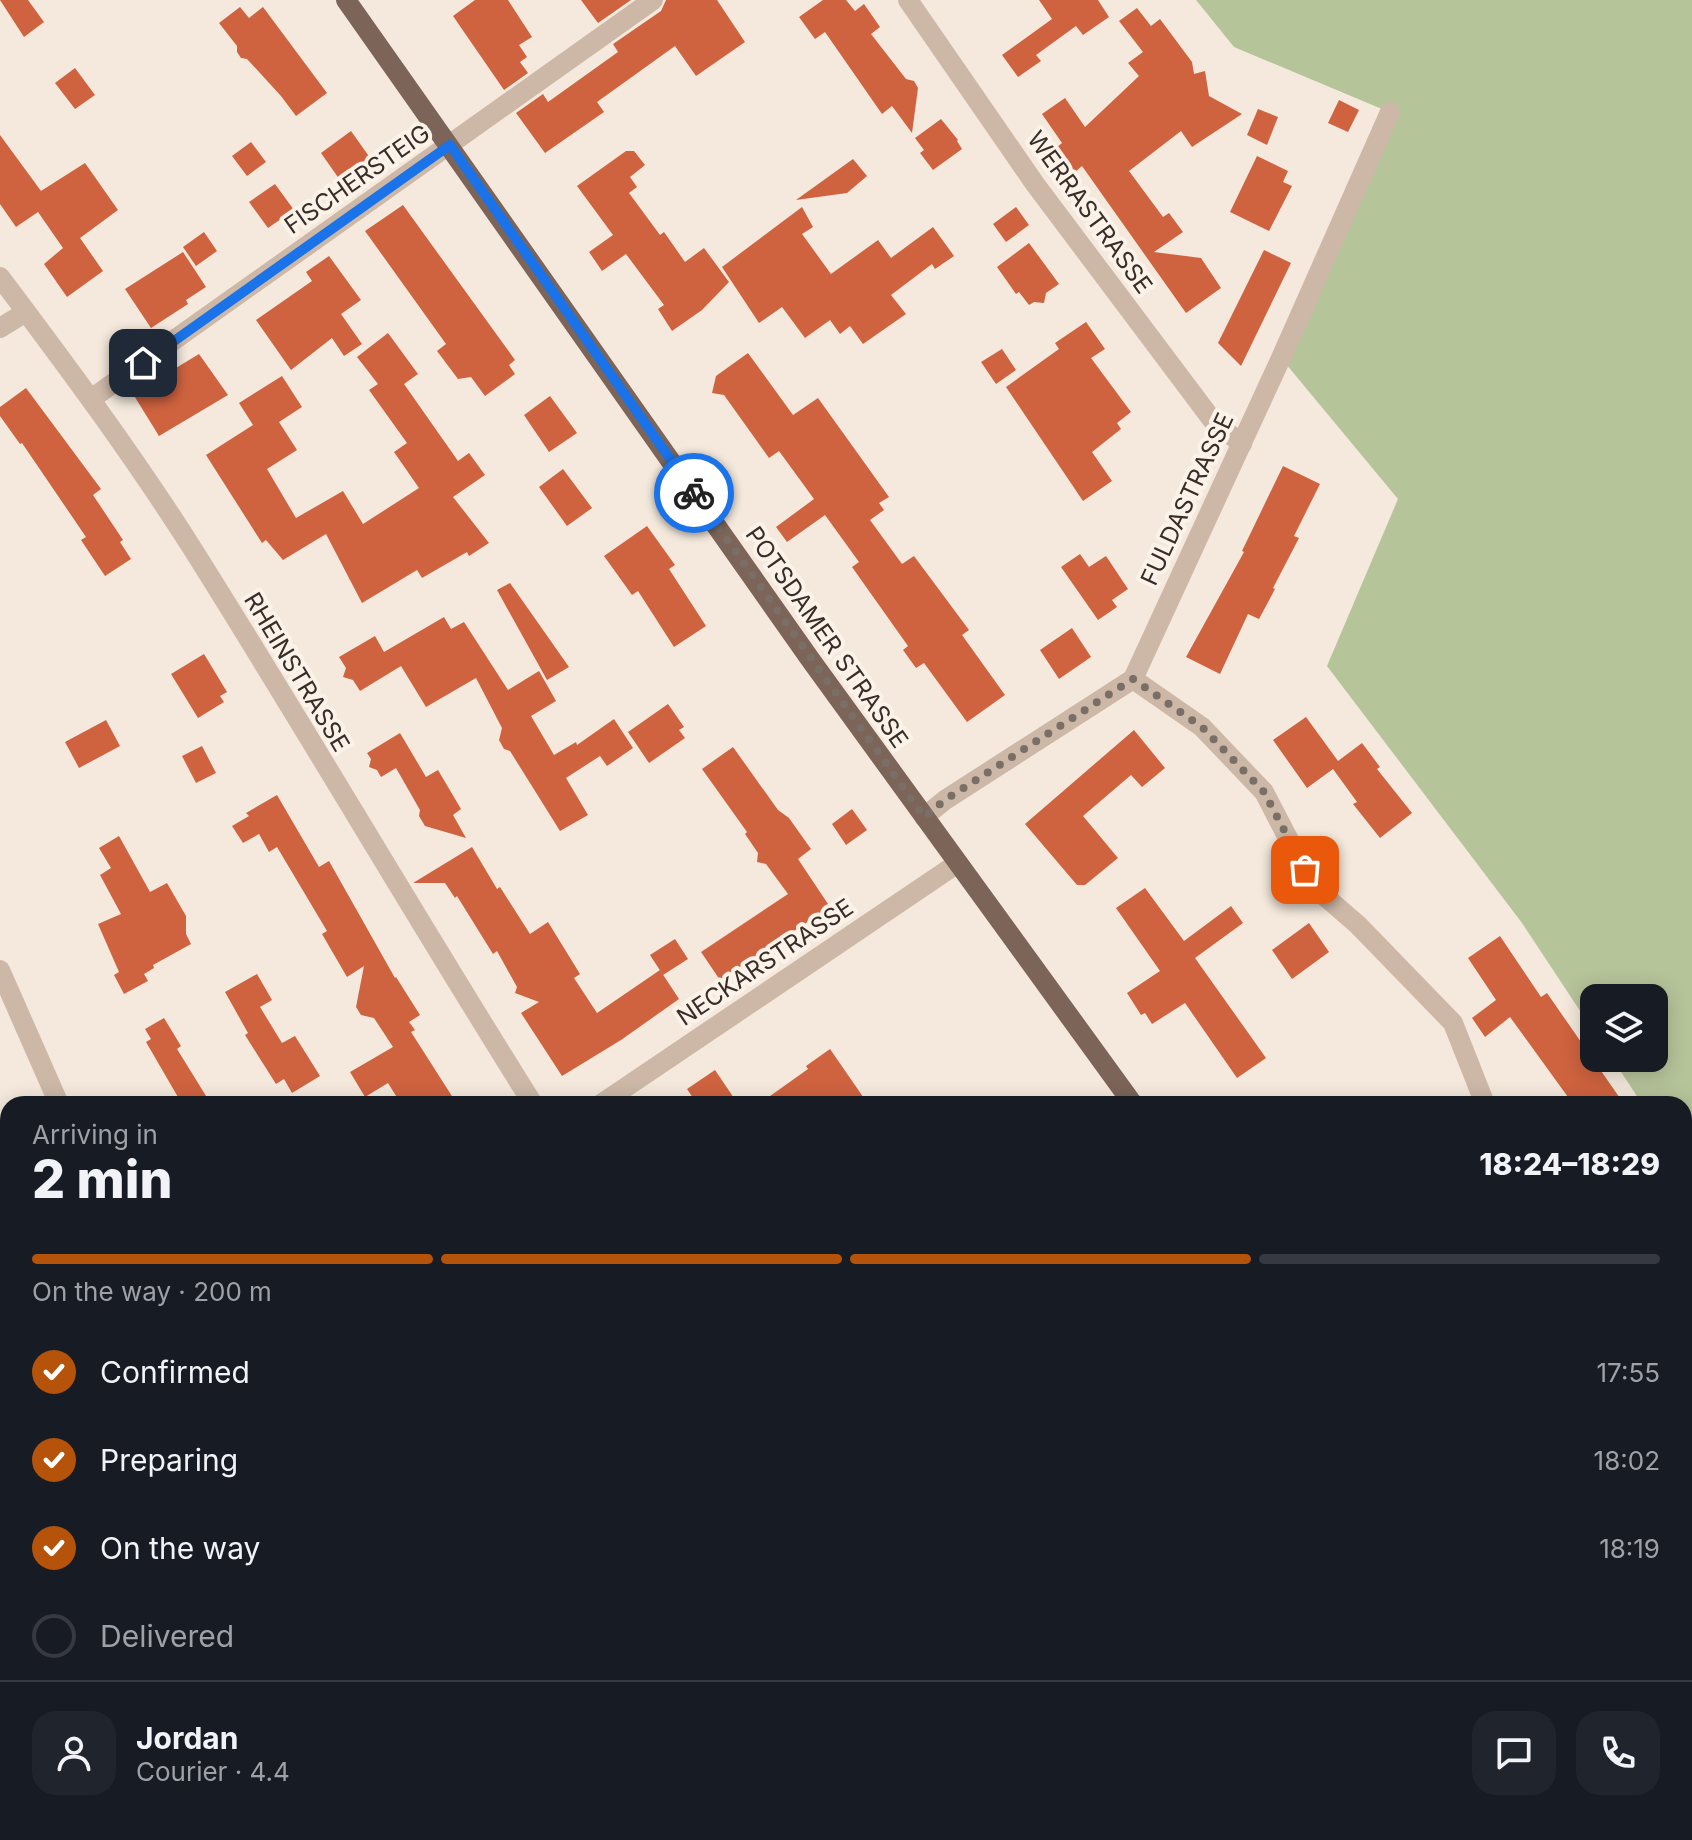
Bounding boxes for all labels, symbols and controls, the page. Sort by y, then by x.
street label: FISCHERSTEIG [279,118,435,240]
street label: WERRASTRASSE [1021,125,1159,299]
pin [109,329,177,397]
icon: home [121,341,165,385]
street label: FULDASTRASSE [1134,408,1240,590]
courier [654,453,734,533]
icon: bike [672,471,716,515]
street label: POTSDAMER STRASSE [740,521,914,753]
street label: RHEINSTRASSE [238,587,356,757]
pin [1271,836,1339,904]
icon: bag [1283,848,1327,892]
street label: NECKARSTRASSE [671,892,859,1032]
map controls [1580,984,1668,1072]
button: layers [1580,984,1668,1072]
text: Arriving in [32,1119,158,1150]
text: 18:24–18:29 [1479,1146,1660,1182]
text: 2 min [32,1148,173,1211]
text: On the way · 200 m [32,1276,272,1307]
icon: check [32,1350,76,1394]
text: Confirmed [100,1354,250,1390]
text: 17:55 [1596,1357,1660,1388]
icon: check [32,1438,76,1482]
text: Preparing [100,1442,238,1478]
text: 18:02 [1594,1445,1660,1476]
icon: check [32,1526,76,1570]
text: On the way [100,1530,260,1566]
text: 18:19 [1599,1533,1660,1564]
text: Delivered [100,1618,234,1654]
button: person [32,1711,116,1795]
button: chat [1472,1711,1556,1795]
button: phone [1576,1711,1660,1795]
text: Jordan [136,1720,238,1756]
text: Courier · 4.4 [136,1756,290,1787]

